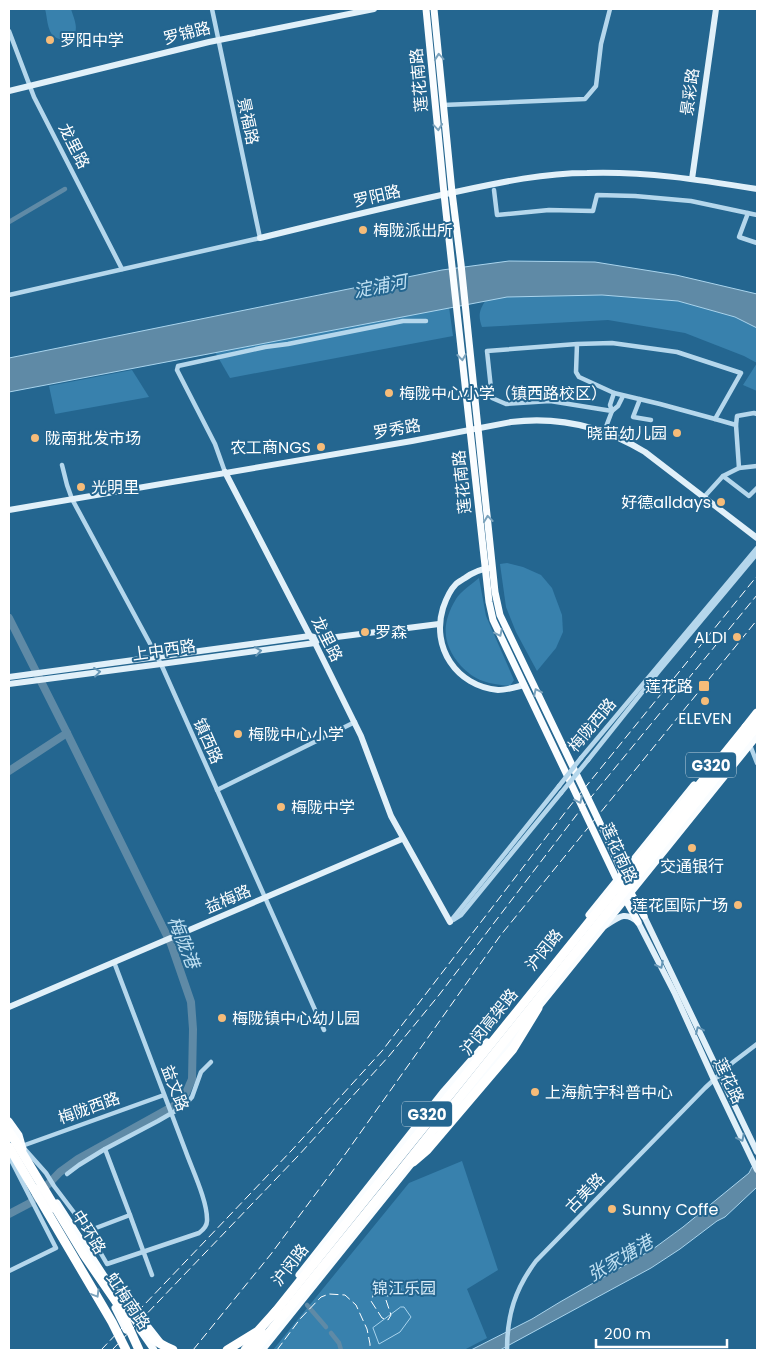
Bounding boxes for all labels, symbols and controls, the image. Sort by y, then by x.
street label: 罗锦路 [161,16,213,50]
place label: 罗阳中学 [60,29,124,52]
marker: 罗阳中学 [44,34,56,46]
street label: 莲花南路 [405,47,433,113]
one-way arrow [433,52,444,60]
street label: 景彩路 [675,67,705,117]
street label: 景福路 [232,95,264,147]
street label: 龙里路 [53,119,95,173]
one-way arrow [432,123,443,131]
street label: 罗阳路 [351,179,403,213]
place label: 梅陇派出所 [373,219,453,242]
marker: 梅陇派出所 [357,224,369,236]
water label: 淀浦河 [351,268,412,303]
one-way arrow [456,353,467,361]
place label: 梅陇中心小学（镇西路校区） [399,382,607,405]
marker: 梅陇中心小学（镇西路校区） [383,387,395,399]
street label: 罗秀路 [371,414,423,444]
place label: 晓苗幼儿园 [587,422,667,445]
place label: 陇南批发市场 [45,427,141,450]
marker: 晓苗幼儿园 [671,427,683,439]
marker: 陇南批发市场 [29,432,41,444]
place label: 农工商NGS [230,436,311,459]
marker: 农工商NGS [315,441,327,453]
street label: 莲花南路 [447,449,477,515]
place label: 光明里 [91,476,139,499]
marker: 光明里 [75,481,87,493]
place label: 好德alldays [621,491,711,514]
marker: 好德alldays [715,496,727,508]
one-way arrow [483,515,494,523]
street label: 龙里路 [306,612,348,666]
place label: 罗森 [375,621,407,644]
marker: 罗森 [359,626,371,638]
place label: ALDI [694,626,727,649]
one-way arrow [493,628,503,637]
marker: ALDI [731,631,743,643]
street label: 上中西路 [131,634,197,666]
one-way arrow [255,646,263,657]
one-way arrow [94,667,102,678]
place label: 莲花路 [645,675,693,698]
marker: 莲花路 [697,679,711,693]
one-way arrow [532,688,543,697]
street label: 梅陇西路 [563,693,621,757]
marker: ELEVEN [699,695,711,707]
place label: ELEVEN [678,707,732,730]
street label: 镇西路 [188,714,228,768]
place label: 梅陇中心小学 [248,723,344,746]
marker: 梅陇中心小学 [232,728,244,740]
road number: G320 [686,752,736,778]
one-way arrow [573,795,584,804]
place label: 梅陇中学 [291,796,355,819]
marker: 梅陇中学 [275,801,287,813]
street label: 莲花南路 [595,819,643,887]
marker: 交通银行 [686,842,698,854]
place label: 交通银行 [660,855,724,878]
street label: 益梅路 [201,879,255,919]
place label: 莲花国际广场 [632,894,728,917]
marker: 莲花国际广场 [732,899,744,911]
water label: 梅陇港 [162,912,207,974]
street label: 沪闵路 [520,924,568,976]
one-way arrow [654,960,664,969]
street label: 沪闵高架路 [455,984,523,1060]
place label: 梅陇镇中心幼儿园 [232,1007,360,1030]
marker: 梅陇镇中心幼儿园 [216,1012,228,1024]
one-way arrow [695,1026,706,1035]
street label: 莲花路 [708,1054,750,1108]
street label: 益文路 [156,1061,194,1115]
place label: 上海航宇科普中心 [545,1081,673,1104]
street label: 梅陇西路 [55,1086,123,1130]
marker: 上海航宇科普中心 [529,1086,541,1098]
road number: G320 [402,1102,452,1126]
one-way arrow [735,1132,745,1141]
street label: 古美路 [560,1168,610,1218]
place label: Sunny Coffe [622,1198,719,1221]
marker: Sunny Coffe [606,1203,618,1215]
street label: 中环路 [67,1206,111,1258]
water label: 张家塘港 [583,1228,660,1287]
street label: 沪闵路 [266,1239,314,1291]
street label: 虹梅南路 [101,1268,155,1334]
park label: 锦江乐园 [372,1277,436,1300]
one-way arrow [89,1289,99,1298]
scale bar [596,1316,727,1348]
text: 200 m [604,1323,651,1344]

